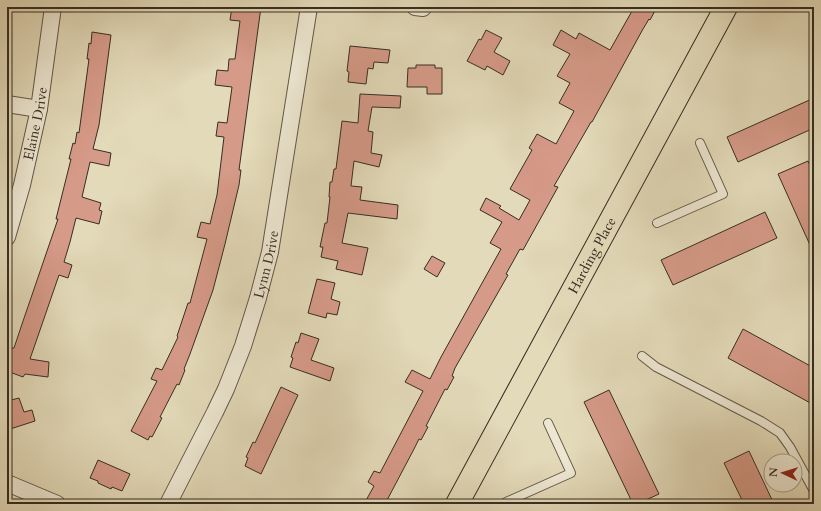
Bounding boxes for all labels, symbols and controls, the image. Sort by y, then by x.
street label: Elaine Drive [19,86,52,162]
street label: Harding Place [564,214,621,297]
street label: Lynn Drive [249,229,283,301]
north arrow [763,453,803,493]
text: N [766,467,781,478]

